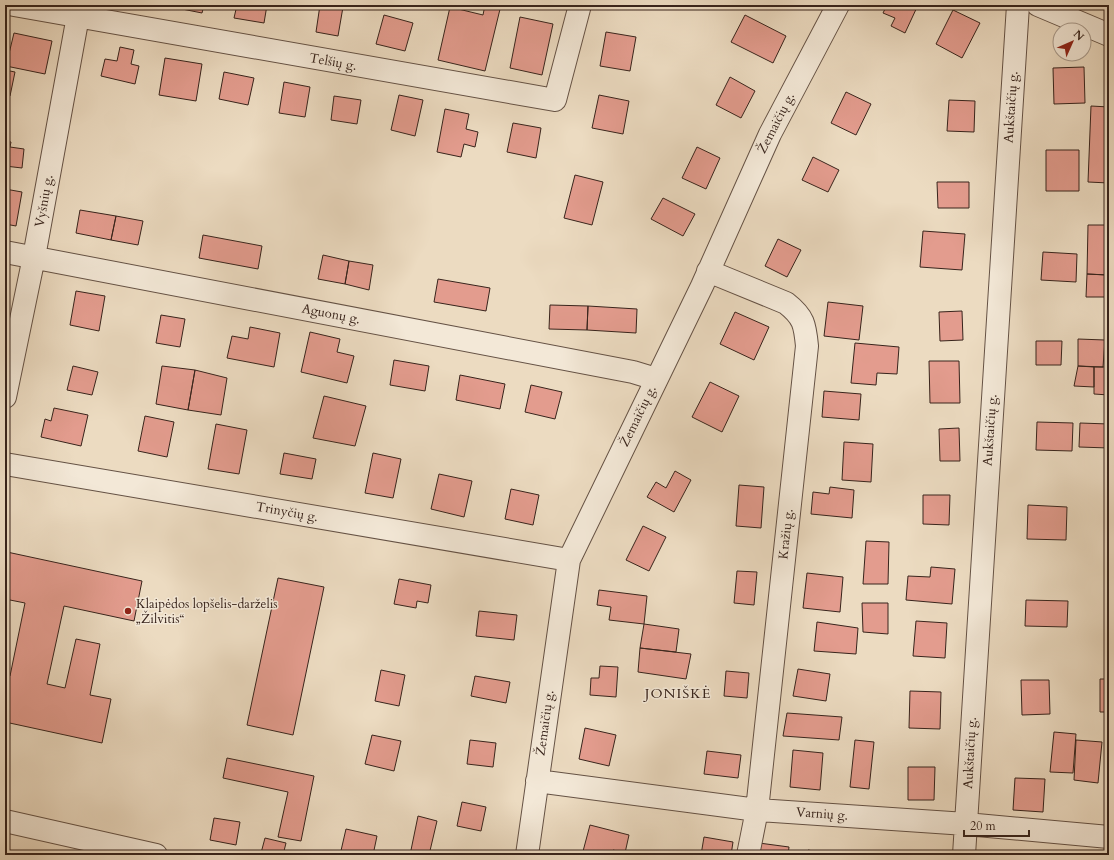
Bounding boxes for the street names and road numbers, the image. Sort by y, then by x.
street label: Telšių g. [308,49,358,75]
street label: Aukštaičių g. [1000,71,1022,143]
street label: Žemaičių g. [753,89,799,157]
street label: Vyšnių g. [31,173,57,229]
street label: Aguonų g. [300,300,362,328]
street label: Žemaičių g. [615,382,661,450]
street label: Aukštaičių g. [979,394,1001,466]
street label: Trinyčių g. [254,498,320,526]
street label: Kražių g. [774,508,798,560]
street label: Žemaičių g. [531,689,559,757]
street label: Aukštaičių g. [959,717,981,789]
street label: Varnių g. [795,803,849,825]

